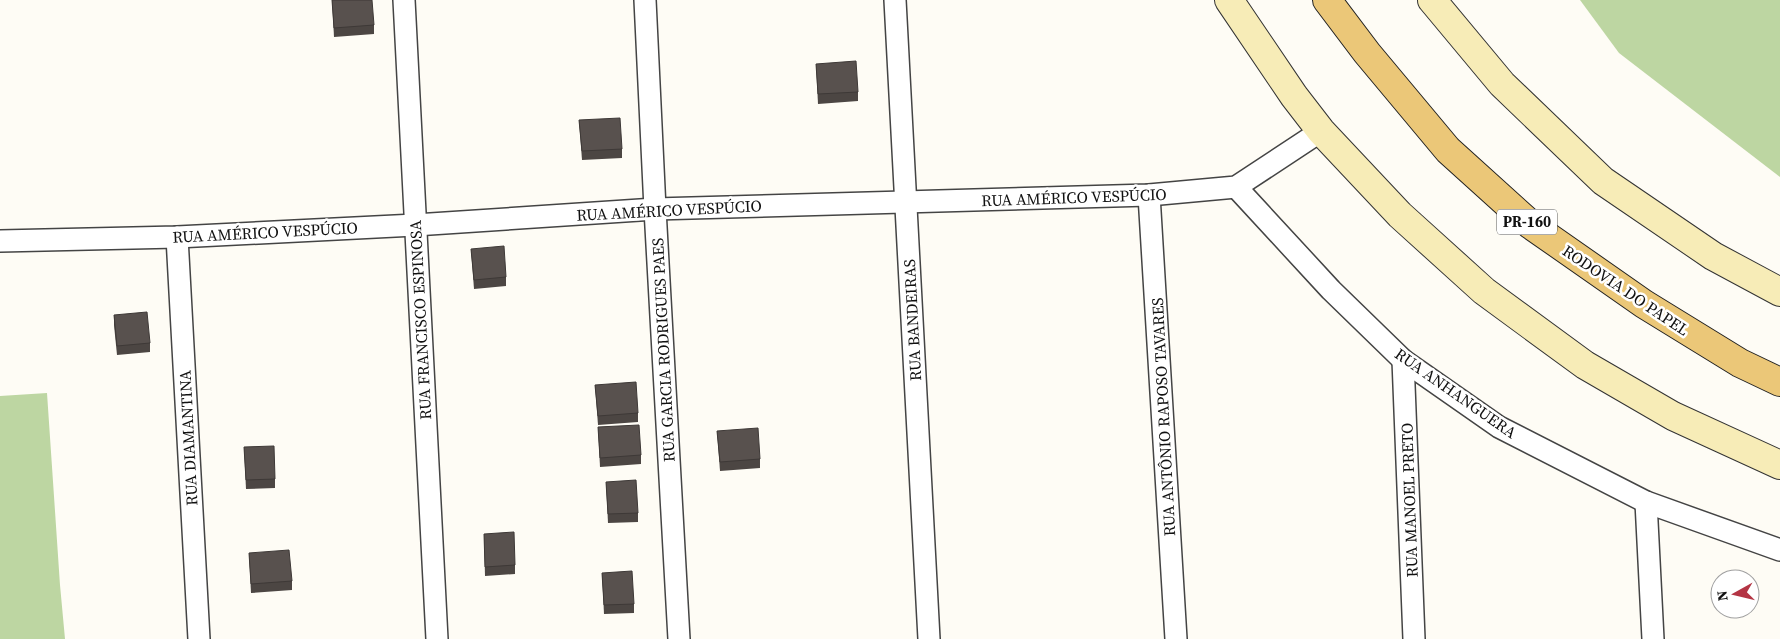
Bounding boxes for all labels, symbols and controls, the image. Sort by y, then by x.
street label: RUA AMÉRICO VESPÚCIO [981,183,1167,211]
street label: RUA AMÉRICO VESPÚCIO [576,194,762,226]
road number: PR-160 [1497,210,1557,234]
street label: RUA AMÉRICO VESPÚCIO [172,216,358,248]
street label: RUA FRANCISCO ESPINOSA [404,219,436,420]
street label: RUA GARCIA RODRIGUES PAES [646,237,680,463]
street label: RODOVIA DO PAPEL [1558,239,1694,341]
street label: RUA BANDEIRAS [898,258,926,382]
street label: RUA ANTÔNIO RAPOSO TAVARES [1146,297,1180,537]
street label: RUA ANHANGUERA [1391,343,1522,444]
street label: RUA DIAMANTINA [173,369,203,506]
street label: RUA MANOEL PRETO [1395,422,1423,578]
north arrow [1710,569,1760,619]
text: N [1712,589,1733,602]

